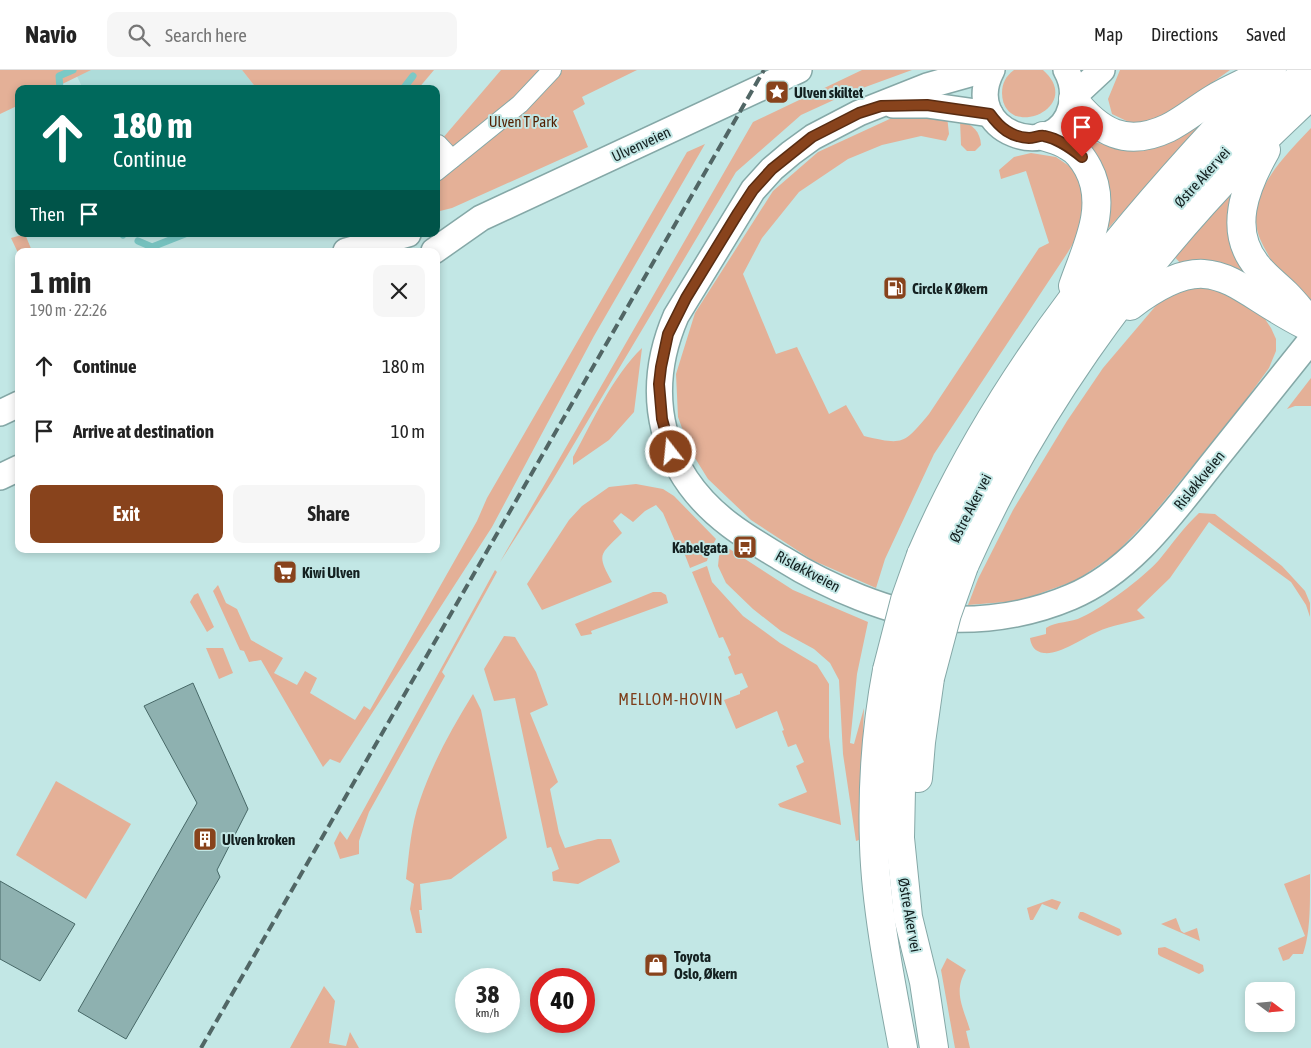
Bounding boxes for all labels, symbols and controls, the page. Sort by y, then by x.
search box [107,12,457,57]
text: Navio [25,21,77,48]
icon: search [125,21,153,49]
text: Search here [165,24,247,46]
text: Map [1094,24,1123,45]
text: Directions [1151,24,1218,45]
text: Saved [1246,24,1286,45]
place icon: Ulven skiltet [764,79,790,105]
place label: Ulven skiltet [794,84,864,101]
icon: ahead [30,105,95,170]
text: 180 m [113,105,192,145]
pin [1061,106,1103,157]
park label: Ulven T Park [489,113,558,130]
icon: arrive [1068,113,1096,141]
street label: Ulvenveien [609,123,673,165]
street label: Østre Aker vei [1171,143,1233,211]
text: Continue [113,146,187,172]
icon: arrive [75,200,103,228]
text: Then [30,203,65,225]
text: 1 min [30,265,91,299]
button: close [373,265,425,317]
fuel station icon: Circle K Økern [882,275,908,301]
place label: Circle K Økern [912,280,988,297]
text: 190 m · 22:26 [30,301,107,319]
icon: ahead [30,352,58,380]
text: Continue [73,355,137,377]
text: 180 m [382,355,425,377]
icon: arrive [30,417,58,445]
text: Arrive at destination [73,420,214,442]
text: 10 m [391,420,425,442]
position arrow [644,425,696,477]
street label: Risløkkveien [1170,447,1228,513]
street label: Østre Aker vei [945,471,995,545]
button: Exit [30,485,223,543]
button: Share [233,485,425,543]
bus stop icon: Kabelgata [732,534,758,560]
place label: Kabelgata [672,539,728,556]
street label: Risløkkveien [773,547,843,595]
supermarket icon: Kiwi Ulven [272,559,298,585]
place label: Kiwi Ulven [302,564,360,581]
district label: MELLOM-HOVIN [618,690,724,708]
building icon: Ulven kroken [192,826,218,852]
place label: Ulven kroken [222,831,295,848]
street label: Østre Aker vei [895,877,925,953]
place label: Toyota Oslo, Økern [674,948,737,982]
shop icon: Toyota Oslo, Økern [643,952,669,978]
speed limit sign: 40 [530,968,595,1033]
text: 38 [476,980,499,1008]
north arrow [1245,982,1295,1032]
map controls [1245,982,1295,1032]
text: km/h [476,1006,499,1020]

